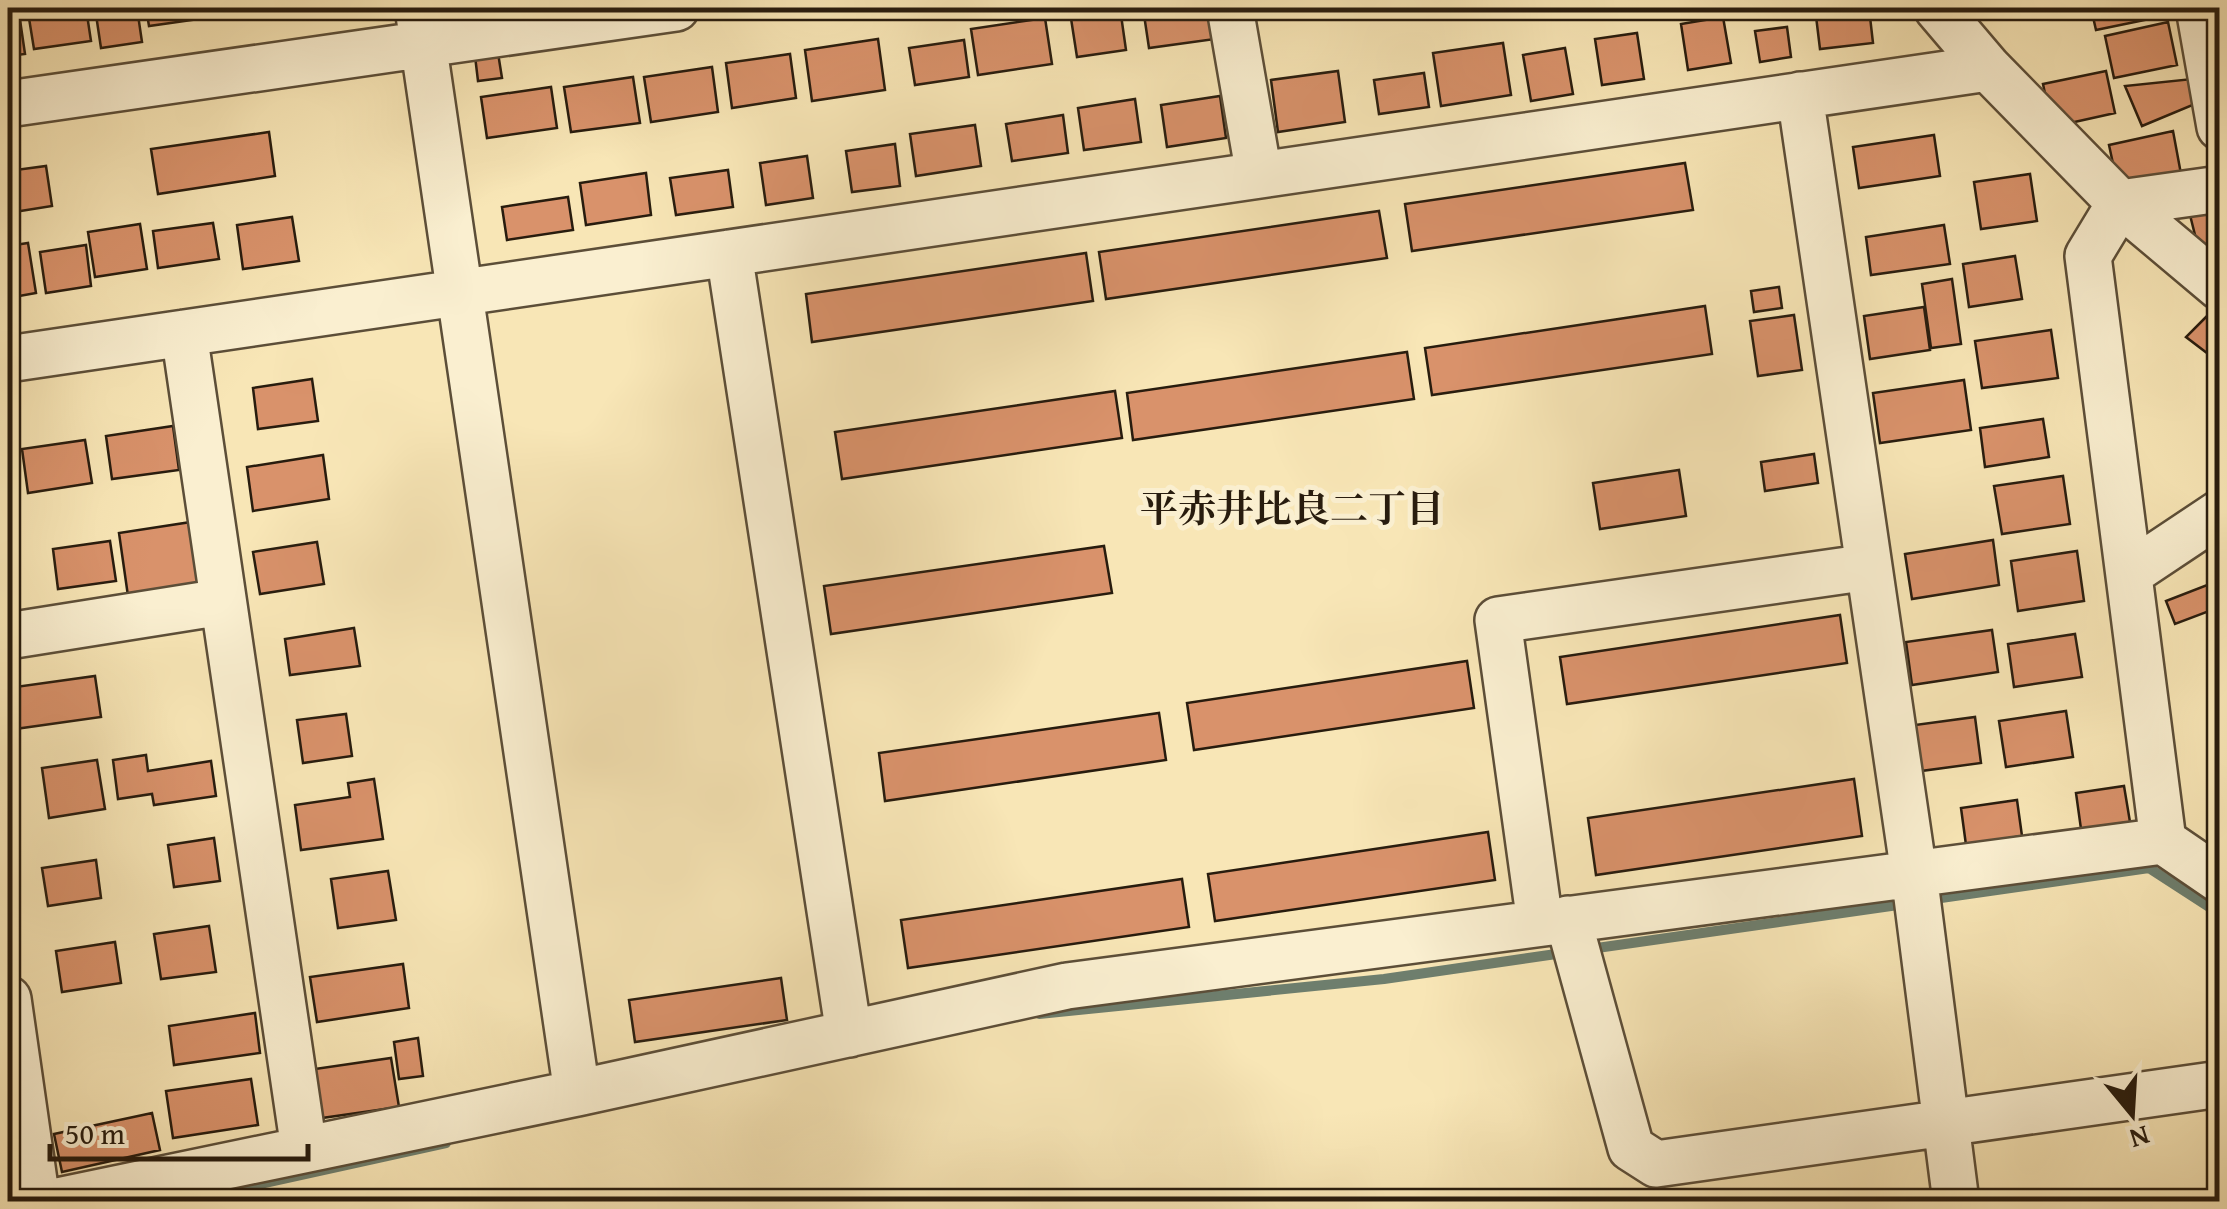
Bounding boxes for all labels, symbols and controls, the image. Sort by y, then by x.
district label: 平赤井比良二丁目 [1140,480,1444,536]
north arrow [2082,1064,2182,1164]
scale bar [50,1099,308,1161]
text: 50 m [65,1111,125,1155]
text: N [2124,1116,2155,1161]

